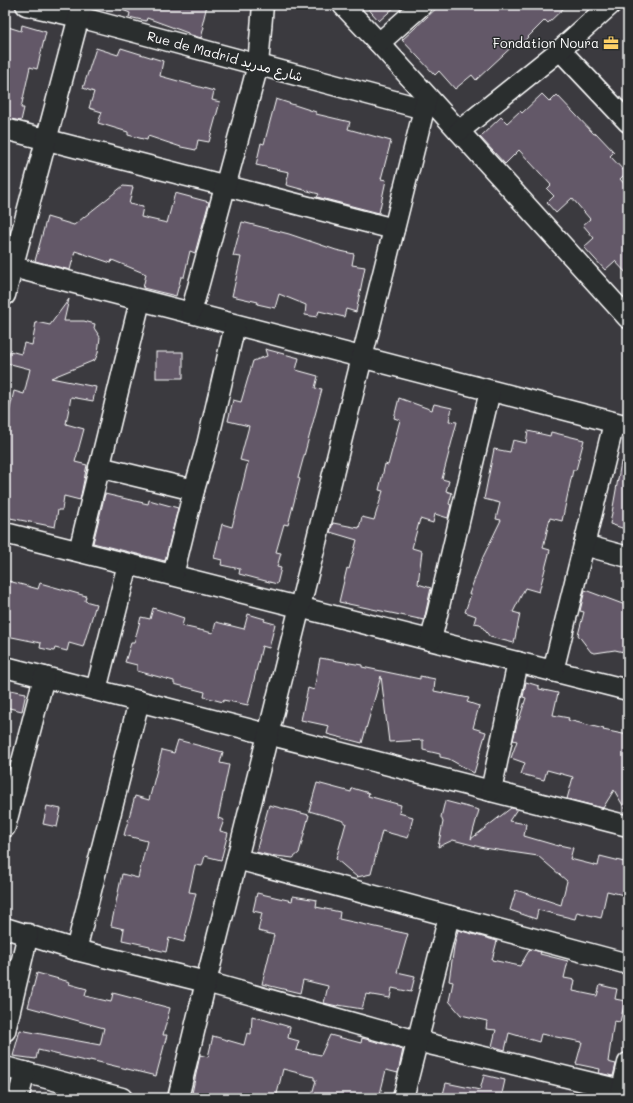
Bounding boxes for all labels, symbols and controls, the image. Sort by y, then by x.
street label: Rue de Madrid شارع مدريد [145,27,305,86]
place label: Fondation Noura [493,34,599,51]
office icon: Fondation Noura [602,34,620,52]

